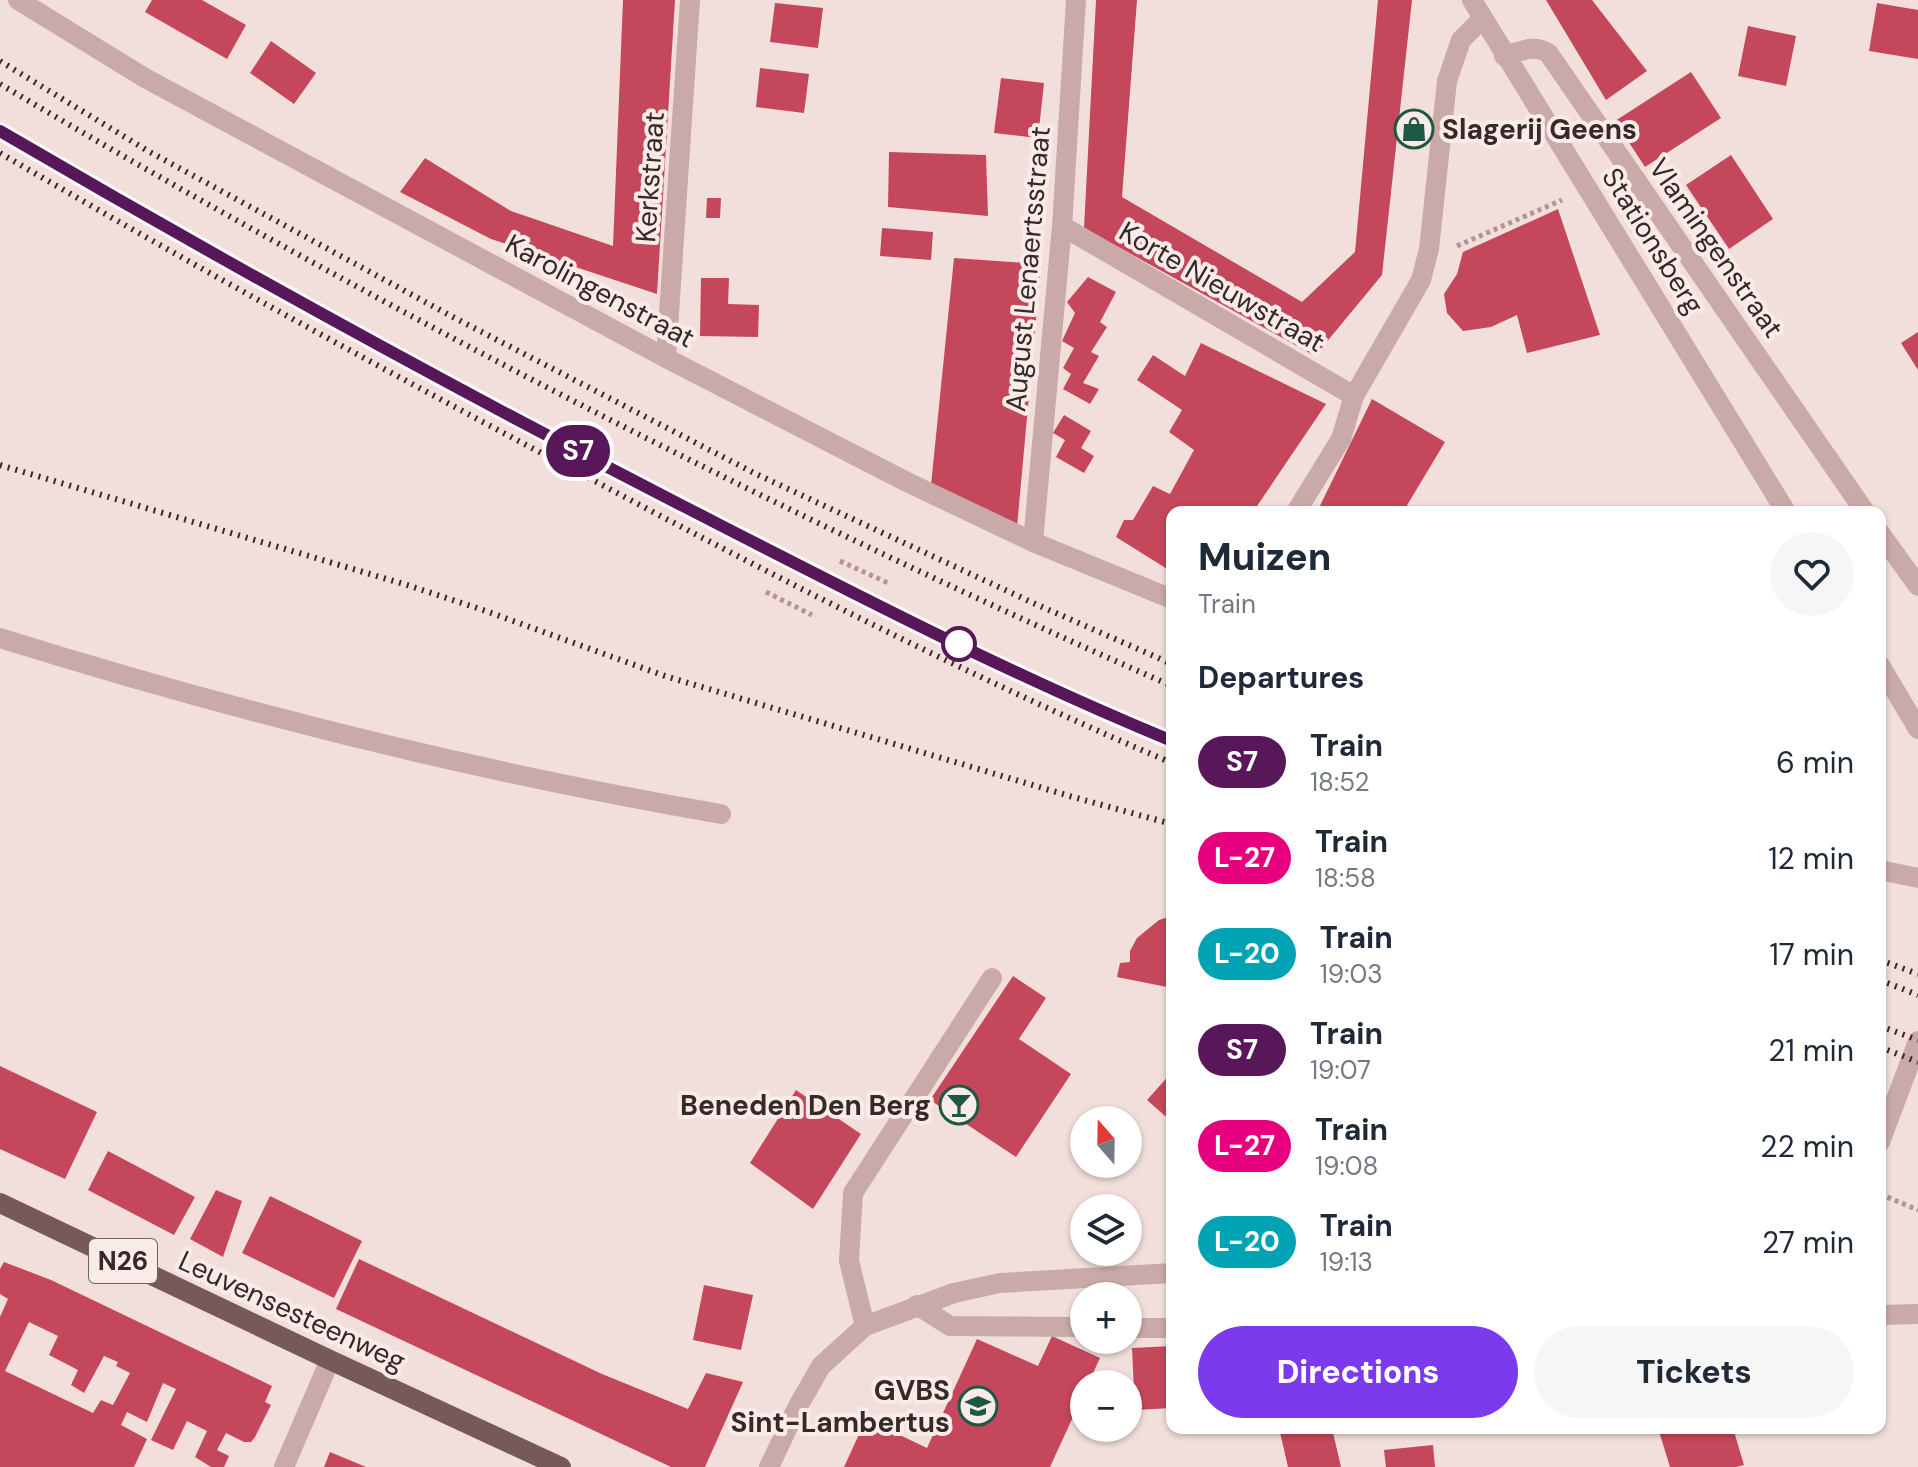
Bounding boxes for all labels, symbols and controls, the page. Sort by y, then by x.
shop icon: Slagerij Geens [1393,108,1435,150]
street label: Kerkstraat [627,110,673,244]
place label: Slagerij Geens [1442,111,1637,148]
street label: August Lenaertsstraat [997,125,1059,413]
street label: Vlamingenstraat [1640,151,1792,345]
street label: Stationsberg [1593,161,1713,321]
street label: Korte Nieuwstraat [1112,213,1332,361]
street label: Karolingenstraat [499,226,701,356]
line badge: S7 [542,425,614,477]
text: S7 [562,432,594,469]
text: Muizen [1198,532,1331,582]
button: heart [1770,532,1854,616]
text: Train [1198,587,1256,621]
unlabelled marker [942,627,976,661]
text: Departures [1198,658,1364,697]
text: Train [1310,726,1383,765]
text: S7 [1226,743,1258,780]
text: 6 min [1776,743,1854,782]
text: 18:52 [1310,765,1370,799]
text: Train [1315,822,1388,861]
text: L-27 [1214,839,1275,876]
text: 12 min [1768,839,1854,878]
text: 18:58 [1315,861,1376,895]
text: Train [1320,918,1393,957]
text: L-20 [1214,935,1280,972]
text: 17 min [1769,935,1854,974]
text: 19:03 [1320,957,1383,991]
text: Train [1310,1014,1383,1053]
text: S7 [1226,1031,1258,1068]
text: 21 min [1768,1031,1854,1070]
text: 19:07 [1310,1053,1371,1087]
bar icon: Beneden Den Berg [938,1084,980,1126]
place label: Beneden Den Berg [680,1087,931,1124]
north arrow [1070,1106,1142,1178]
map controls [1070,1106,1142,1442]
text: Train [1315,1110,1388,1149]
text: L-27 [1214,1127,1275,1164]
text: 22 min [1760,1127,1854,1166]
text: 19:08 [1315,1149,1378,1183]
button: layers [1070,1194,1142,1266]
text: Train [1320,1206,1393,1245]
text: L-20 [1214,1223,1280,1260]
text: 27 min [1762,1223,1854,1262]
road number: N26 [89,1239,157,1283]
street label: Leuvensesteenweg [173,1242,411,1380]
text: 19:13 [1320,1245,1373,1279]
button: + [1070,1282,1142,1354]
button: Directions [1198,1326,1518,1418]
button: Tickets [1534,1326,1854,1418]
button: − [1070,1370,1142,1442]
place label: GVBS Sint-Lambertus [731,1372,950,1441]
school or university icon: GVBS Sint-Lambertus [957,1385,999,1427]

